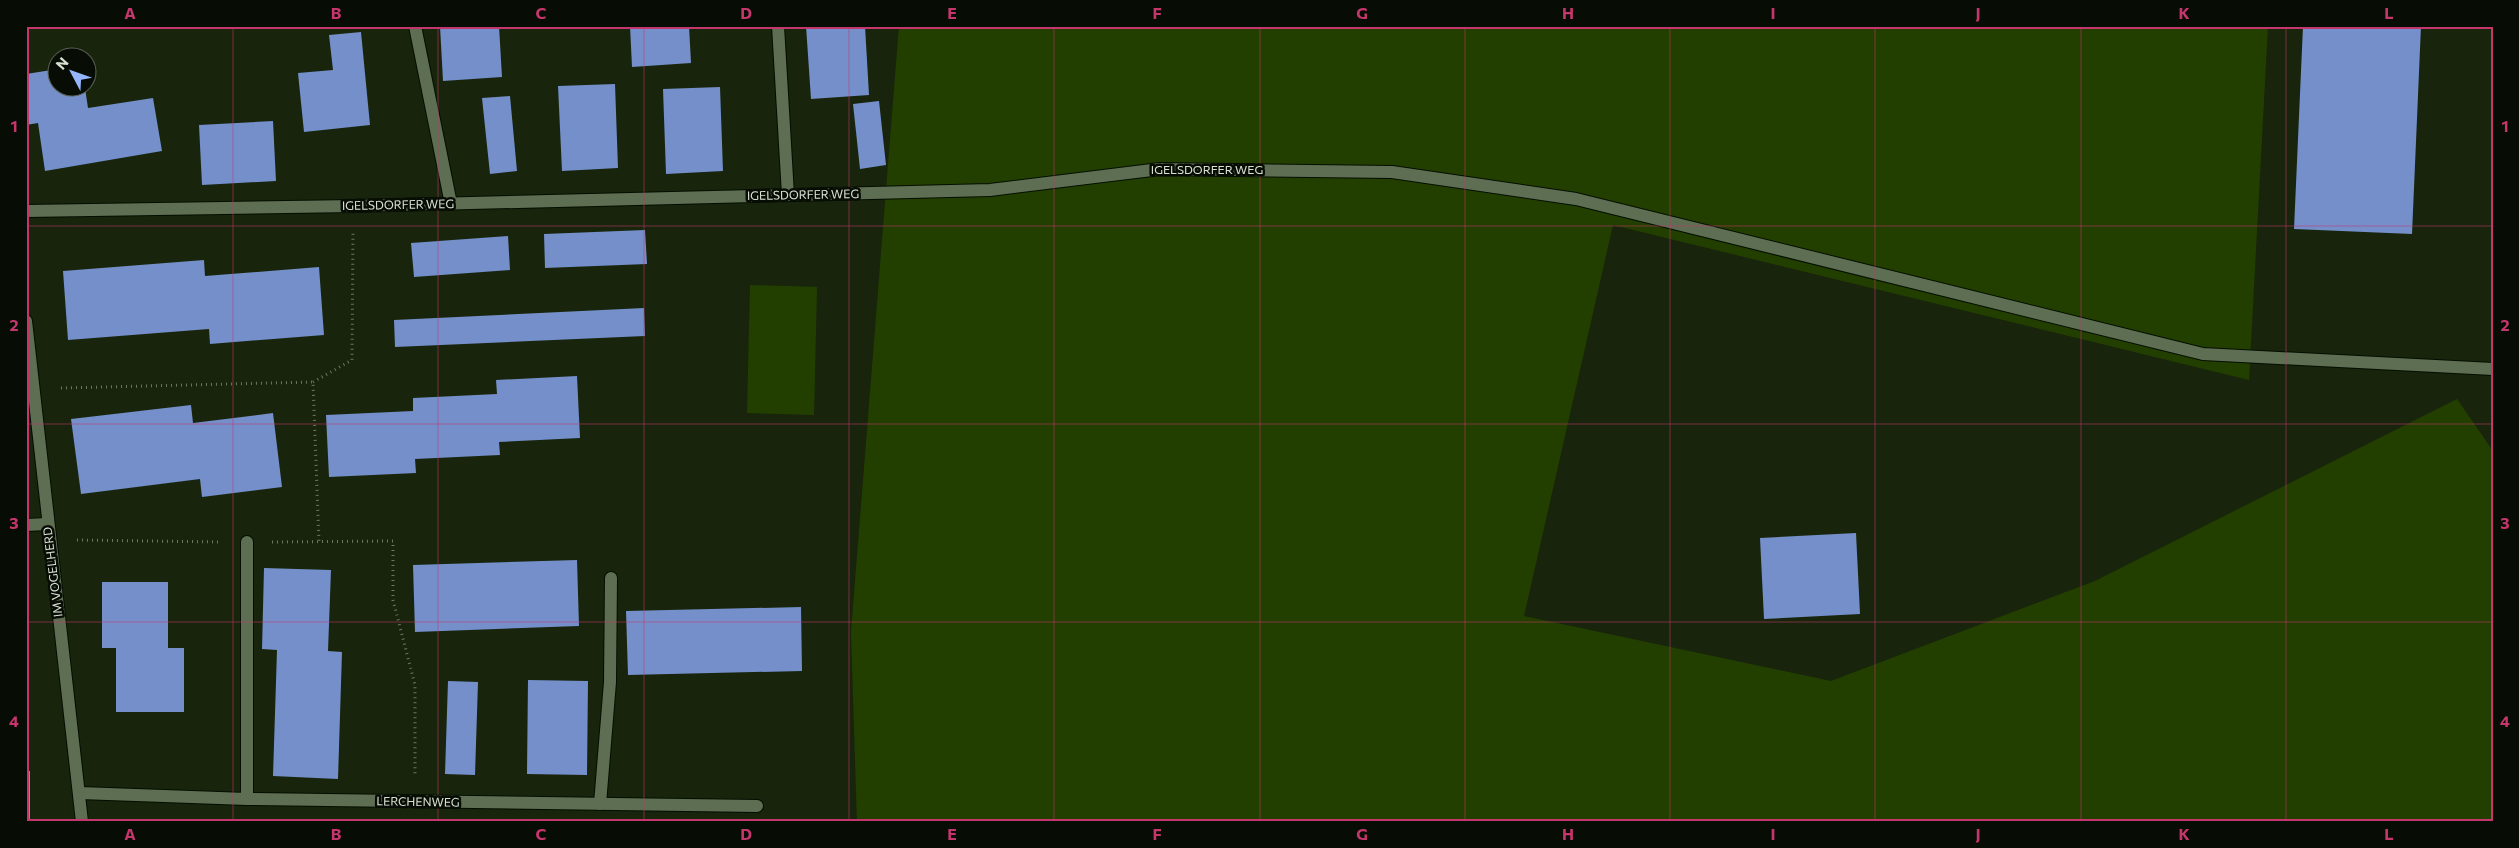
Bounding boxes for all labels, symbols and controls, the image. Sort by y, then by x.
text: A [124,3,136,22]
text: B [331,3,342,22]
text: C [536,3,547,22]
text: D [740,3,752,22]
text: E [947,3,957,22]
text: F [1152,3,1162,22]
text: G [1356,3,1368,22]
text: H [1562,3,1574,22]
text: I [1770,3,1776,22]
text: J [1975,3,1981,22]
text: K [2178,3,2190,22]
text: L [2384,3,2394,22]
north arrow [48,48,98,98]
text: N [52,54,72,73]
text: 1 [10,116,18,135]
text: 1 [2501,116,2509,135]
street label: IGELSDORFER WEG [1151,162,1263,176]
street label: IGELSDORFER WEG [747,186,859,202]
street label: IGELSDORFER WEG [342,196,454,212]
text: 2 [9,315,19,334]
text: 2 [2500,315,2510,334]
text: 3 [9,513,19,532]
text: 3 [2500,513,2510,532]
street label: IM VOGELHERD [40,526,64,618]
text: 4 [9,711,19,730]
text: 4 [2500,711,2510,730]
street label: LERCHENWEG [376,793,460,809]
text: A [124,824,136,843]
text: B [331,824,342,843]
text: C [536,824,547,843]
text: D [740,824,752,843]
text: E [947,824,957,843]
text: F [1152,824,1162,843]
text: G [1356,824,1368,843]
text: H [1562,824,1574,843]
text: I [1770,824,1776,843]
text: J [1975,824,1981,843]
text: K [2178,824,2190,843]
text: L [2384,824,2394,843]

